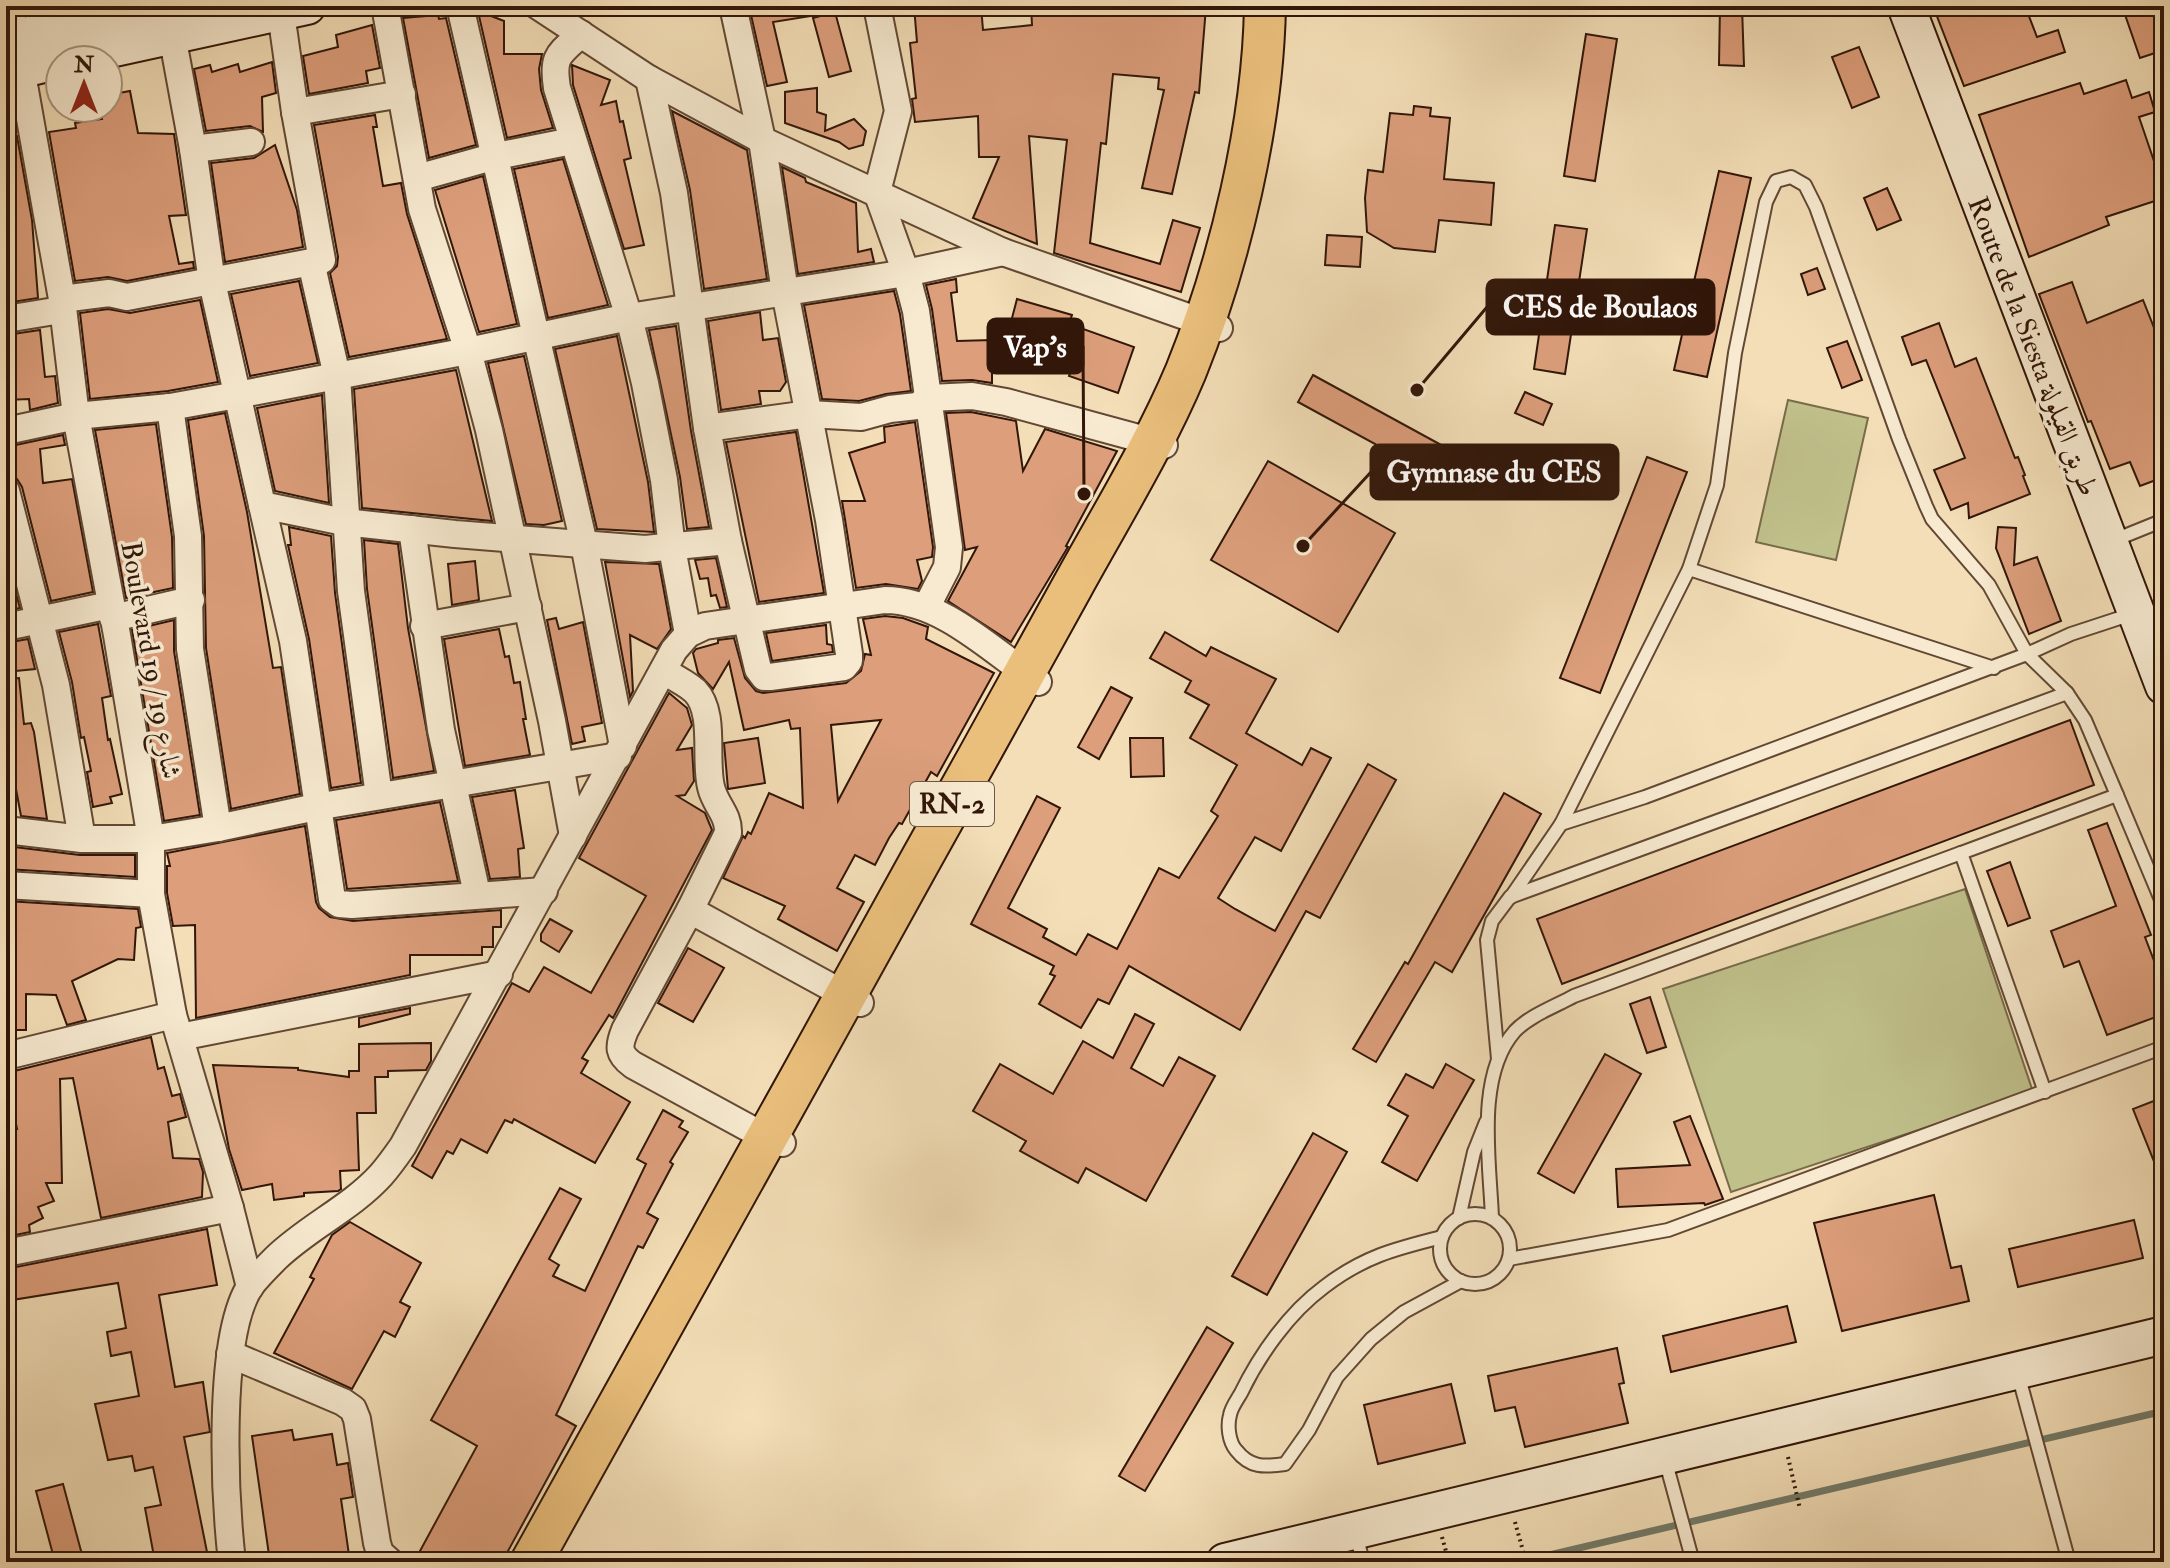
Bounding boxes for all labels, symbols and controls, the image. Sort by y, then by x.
north arrow [44,44,124,124]
text: N [73,51,94,79]
street label: Route de la Siesta طريق القيلولة [1959,192,2106,501]
callout: CES de Boulaos [1487,280,1714,334]
text: CES de Boulaos [1503,289,1697,326]
callout: Vap's [988,319,1083,373]
text: Vap's [1002,329,1067,366]
callout: Gymnase du CES [1371,445,1618,499]
text: Gymnase du CES [1386,454,1602,491]
street label: Boulevard 19 / شارع 19 [107,539,189,783]
road number: RN-2 [910,782,994,826]

